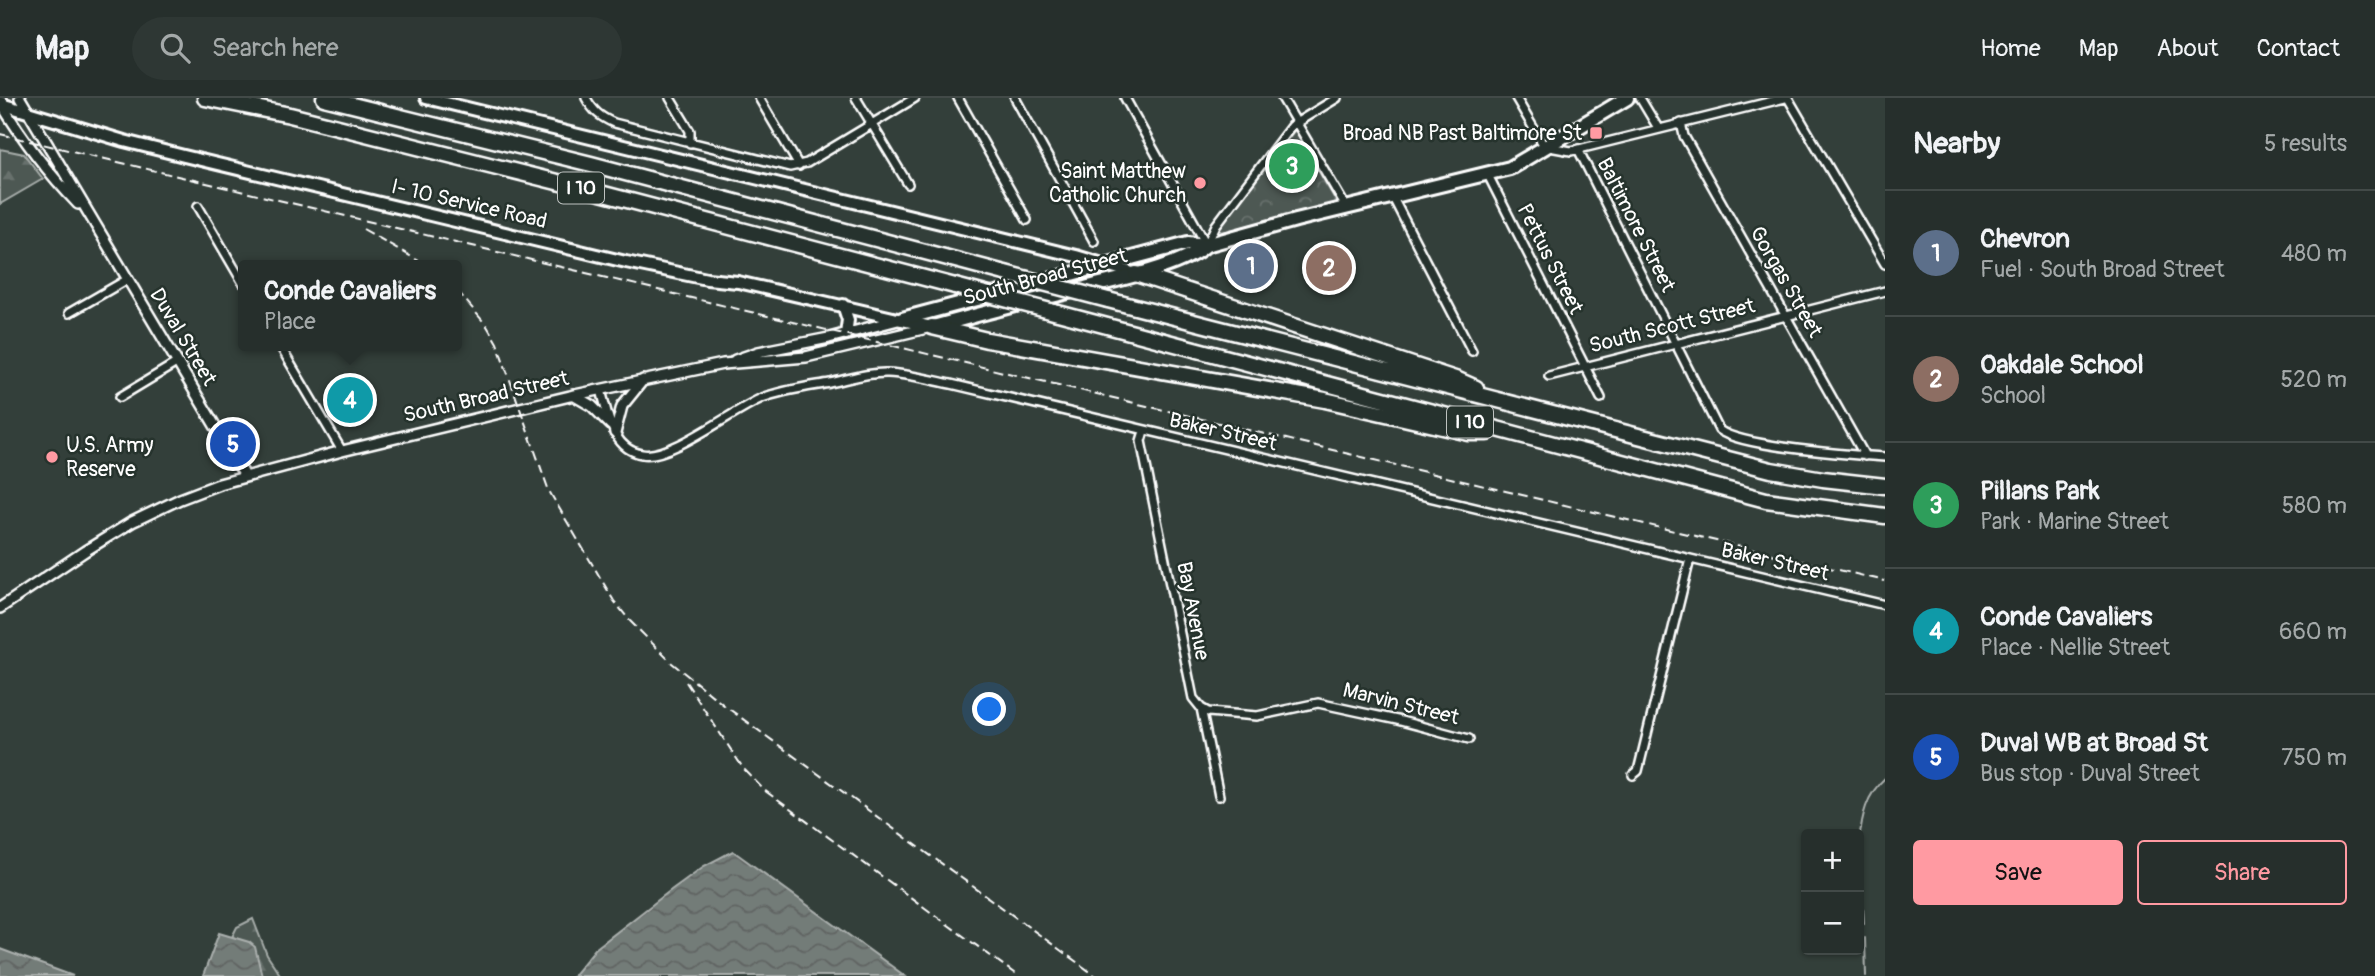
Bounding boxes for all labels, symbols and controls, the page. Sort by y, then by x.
search box [132,17,622,80]
text: Map [35,28,90,69]
icon: search [156,29,194,67]
text: Search here [212,32,339,64]
text: Home [1980,34,2041,63]
text: Map [2079,34,2119,63]
text: About [2157,34,2219,63]
text: Contact [2257,34,2340,63]
place label: Broad NB Past Baltimore St [1343,120,1583,147]
marker: Broad NB Past Baltimore St [1588,125,1604,141]
text: Nearby [1913,125,2000,162]
text: 5 results [2264,129,2347,158]
pin: 3 [1269,140,1315,192]
street label: Baltimore Street [1591,153,1682,297]
place label: Saint Matthew Catholic Church [1049,158,1186,209]
road number: I 10 [558,172,604,204]
street label: I- 10 Service Road [389,173,549,235]
marker: Saint Matthew Catholic Church [1192,175,1208,191]
street label: Pettus Street [1511,199,1590,319]
street label: Gorgas Street [1743,222,1829,343]
text: Chevron [1980,223,2070,255]
text: 1 [1932,239,1941,268]
text: 480 m [2281,239,2347,268]
pin: 1 [1228,240,1274,292]
street label: South Broad Street [960,242,1131,312]
pin: 2 [1306,242,1352,294]
text: Fuel · South Broad Street [1980,255,2224,284]
popup [238,260,462,351]
text: Conde Cavaliers [264,275,436,307]
street label: Duval Street [143,283,223,391]
street label: South Scott Street [1586,292,1758,360]
text: Place [264,307,316,336]
text: Oakdale School [1980,349,2144,381]
street label: South Broad Street [401,365,572,429]
text: 2 [1930,365,1942,394]
text: 520 m [2281,365,2347,394]
pin: 4 [327,374,373,426]
text: School [1980,381,2046,410]
street label: Baker Street [1166,406,1280,458]
road number: I 10 [1447,406,1493,438]
pin: 5 [210,418,256,470]
place label: U.S. Army Reserve [66,432,154,483]
marker: U.S. Army Reserve [44,449,60,465]
text: Pillans Park [1980,475,2100,507]
text: 3 [1930,491,1942,520]
text: 580 m [2282,491,2347,520]
text: Park · Marine Street [1980,507,2169,536]
street label: Baker Street [1718,536,1832,588]
street label: Bay Avenue [1170,559,1216,663]
text: Conde Cavaliers [1980,601,2152,633]
text: 4 [1929,617,1943,646]
text: 660 m [2279,617,2347,646]
text: Place · Nellie Street [1980,633,2170,662]
street label: Marvin Street [1340,677,1462,732]
your location [972,692,1006,726]
text: Duval WB at Broad St [1980,727,2208,759]
text: 5 [1930,743,1942,772]
text: 750 m [2281,743,2347,772]
text: Bus stop · Duval Street [1980,759,2200,788]
map controls [1801,829,1864,955]
button: + [1801,829,1864,892]
button: Save [1913,840,2123,905]
button: Share [2137,840,2347,905]
button: − [1801,892,1864,955]

